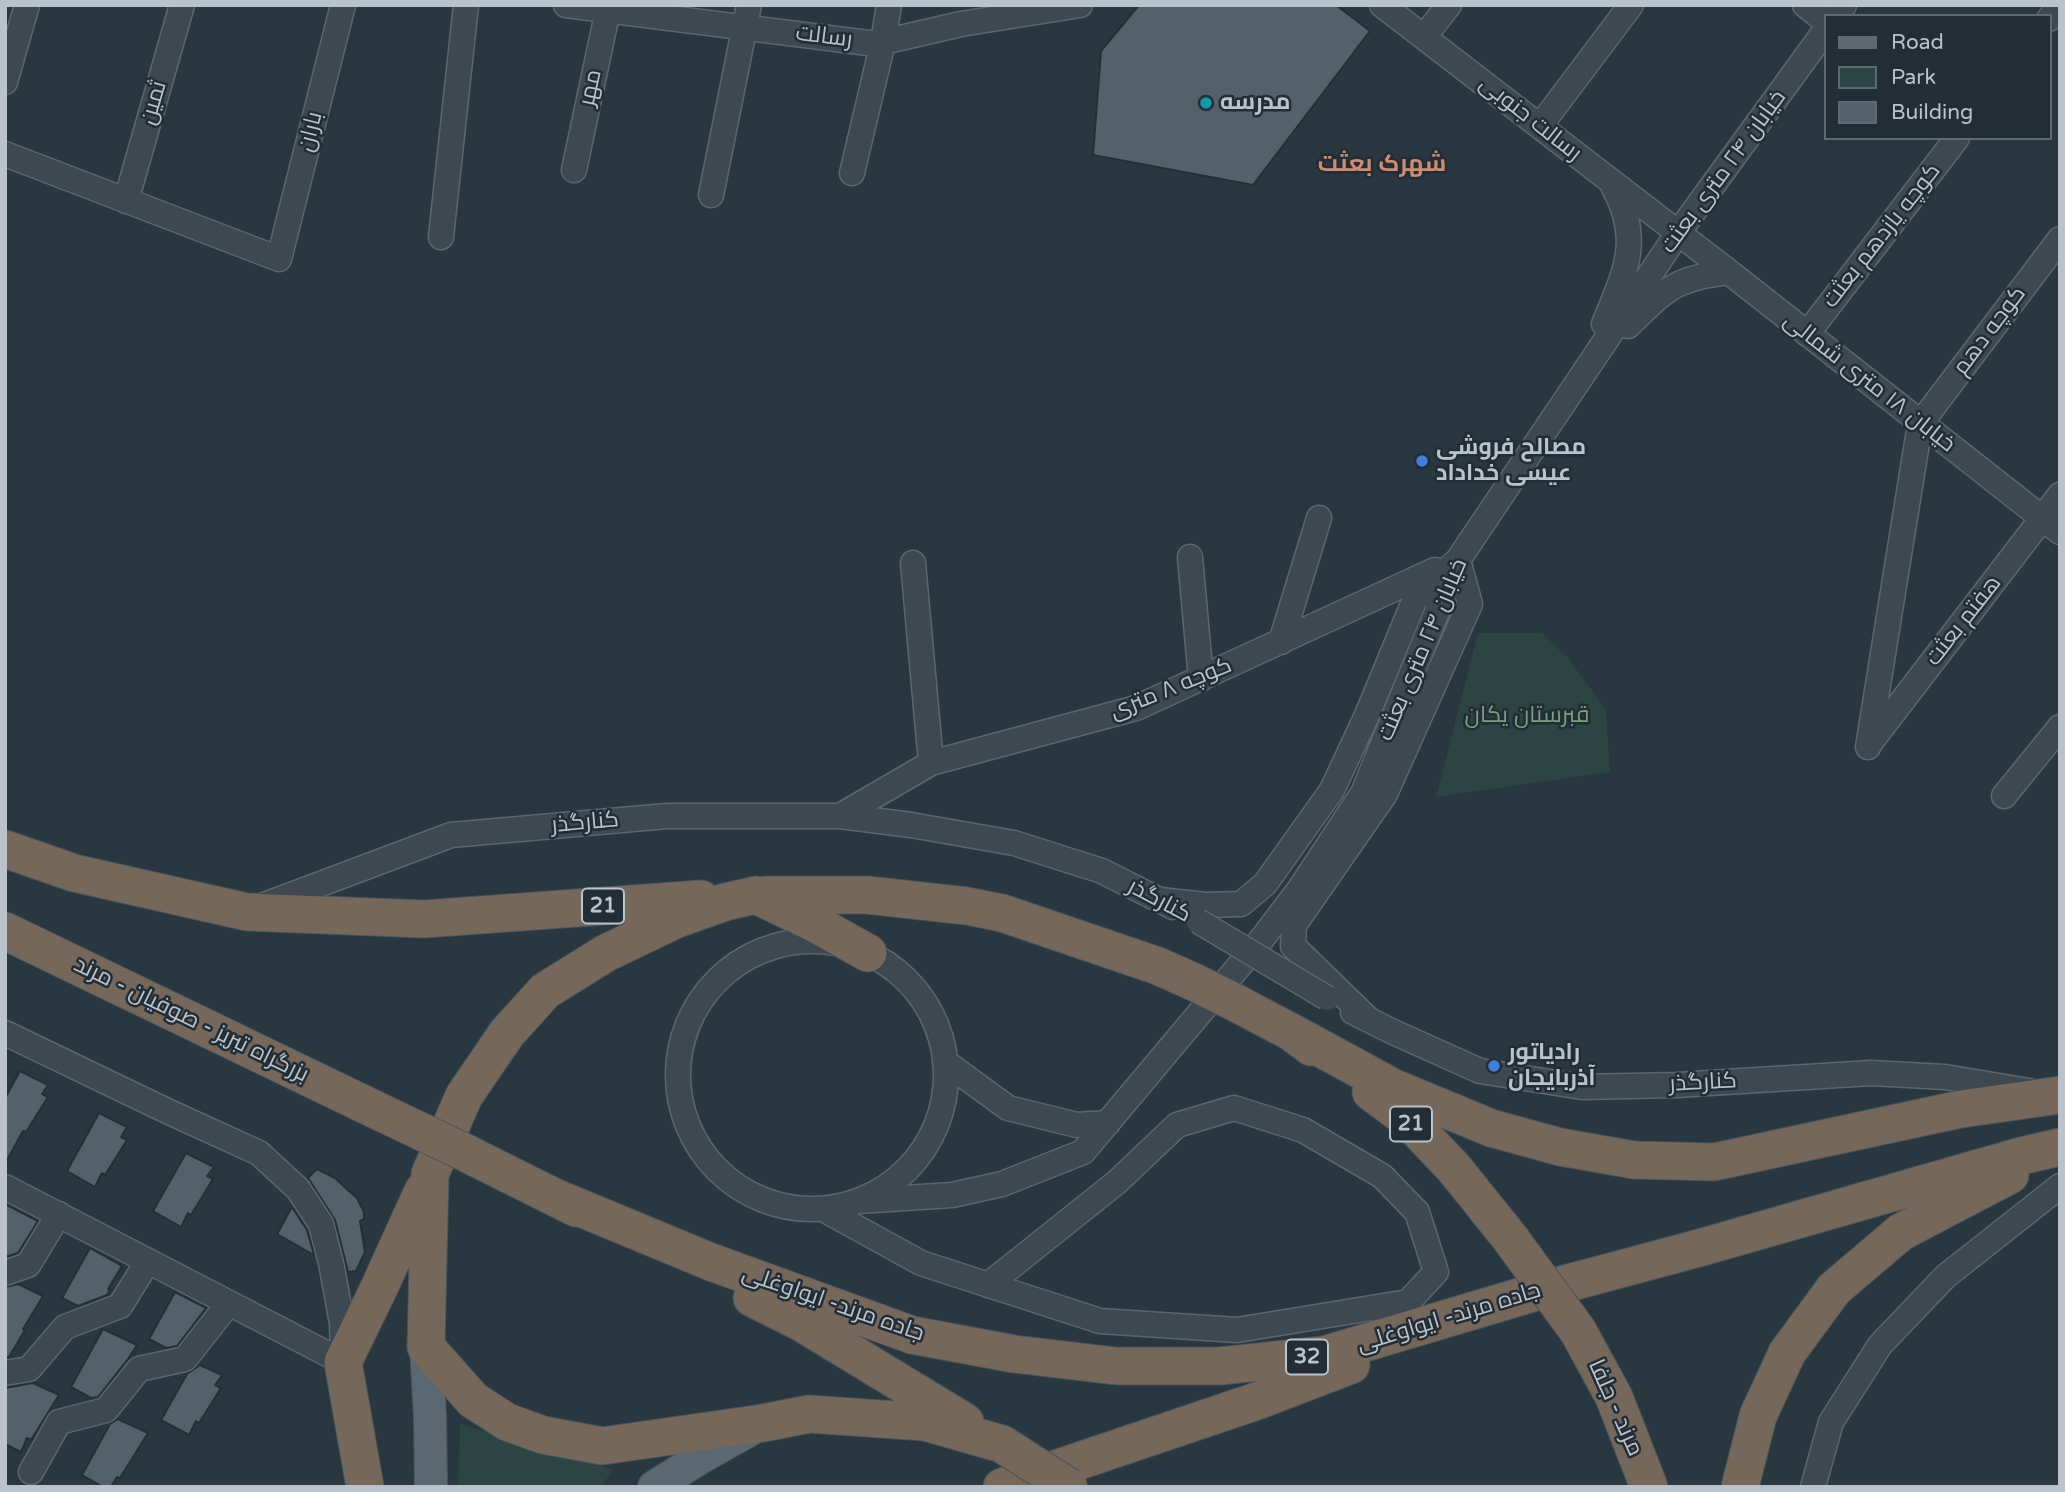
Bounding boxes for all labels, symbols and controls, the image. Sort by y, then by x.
legend [1824,14,2051,140]
street label: رسالت [794,20,854,54]
text: Road [1891,30,1944,55]
text: Park [1891,65,1936,90]
street label: مهر [574,67,608,109]
street label: رسالت جنوبی [1473,70,1587,168]
street label: ثمین [135,78,173,128]
street label: خیابان ۲۴ متری بعثت [1655,85,1793,259]
place label: مدرسه [1220,89,1290,117]
marker: مدرسه [1198,95,1214,111]
text: Building [1891,100,1973,125]
street label: باران [293,109,329,155]
district label: شهرک بعثت [1318,151,1446,179]
street label: کوچه یازدهم بعثت [1817,158,1947,314]
street label: کوچه دهم [1948,281,2032,381]
street label: خیابان ۱۸ متری شمالی [1777,307,1961,459]
place label: مصالح فروشی عیسی خداداد [1436,434,1586,488]
marker: مصالح فروشی عیسی خداداد [1414,453,1430,469]
street label: خیابان ۲۴ متری بعثت [1372,555,1474,745]
street label: هفتم بعثت [1920,570,2008,672]
street label: کوچه ۸ متری [1106,652,1236,726]
park label: قبرستان یکان [1465,702,1589,730]
street label: کنارگذر [550,806,620,840]
street label: کنارگذر [1123,873,1195,929]
road number: 21 [582,888,624,923]
street label: بزرگراه تبریز - صوفیان - مرند [69,951,313,1089]
place label: رادیاتور آذربایجان [1508,1039,1596,1093]
marker: رادیاتور آذربایجان [1486,1058,1502,1074]
street label: کنارگذر [1668,1067,1738,1099]
road number: 21 [1390,1106,1432,1142]
street label: جاده مرند- ایواوغلی [738,1260,928,1348]
street label: جاده مرند- ایواوغلی [1354,1277,1544,1359]
road number: 32 [1286,1340,1328,1374]
street label: مرند - جلفا [1581,1355,1649,1461]

